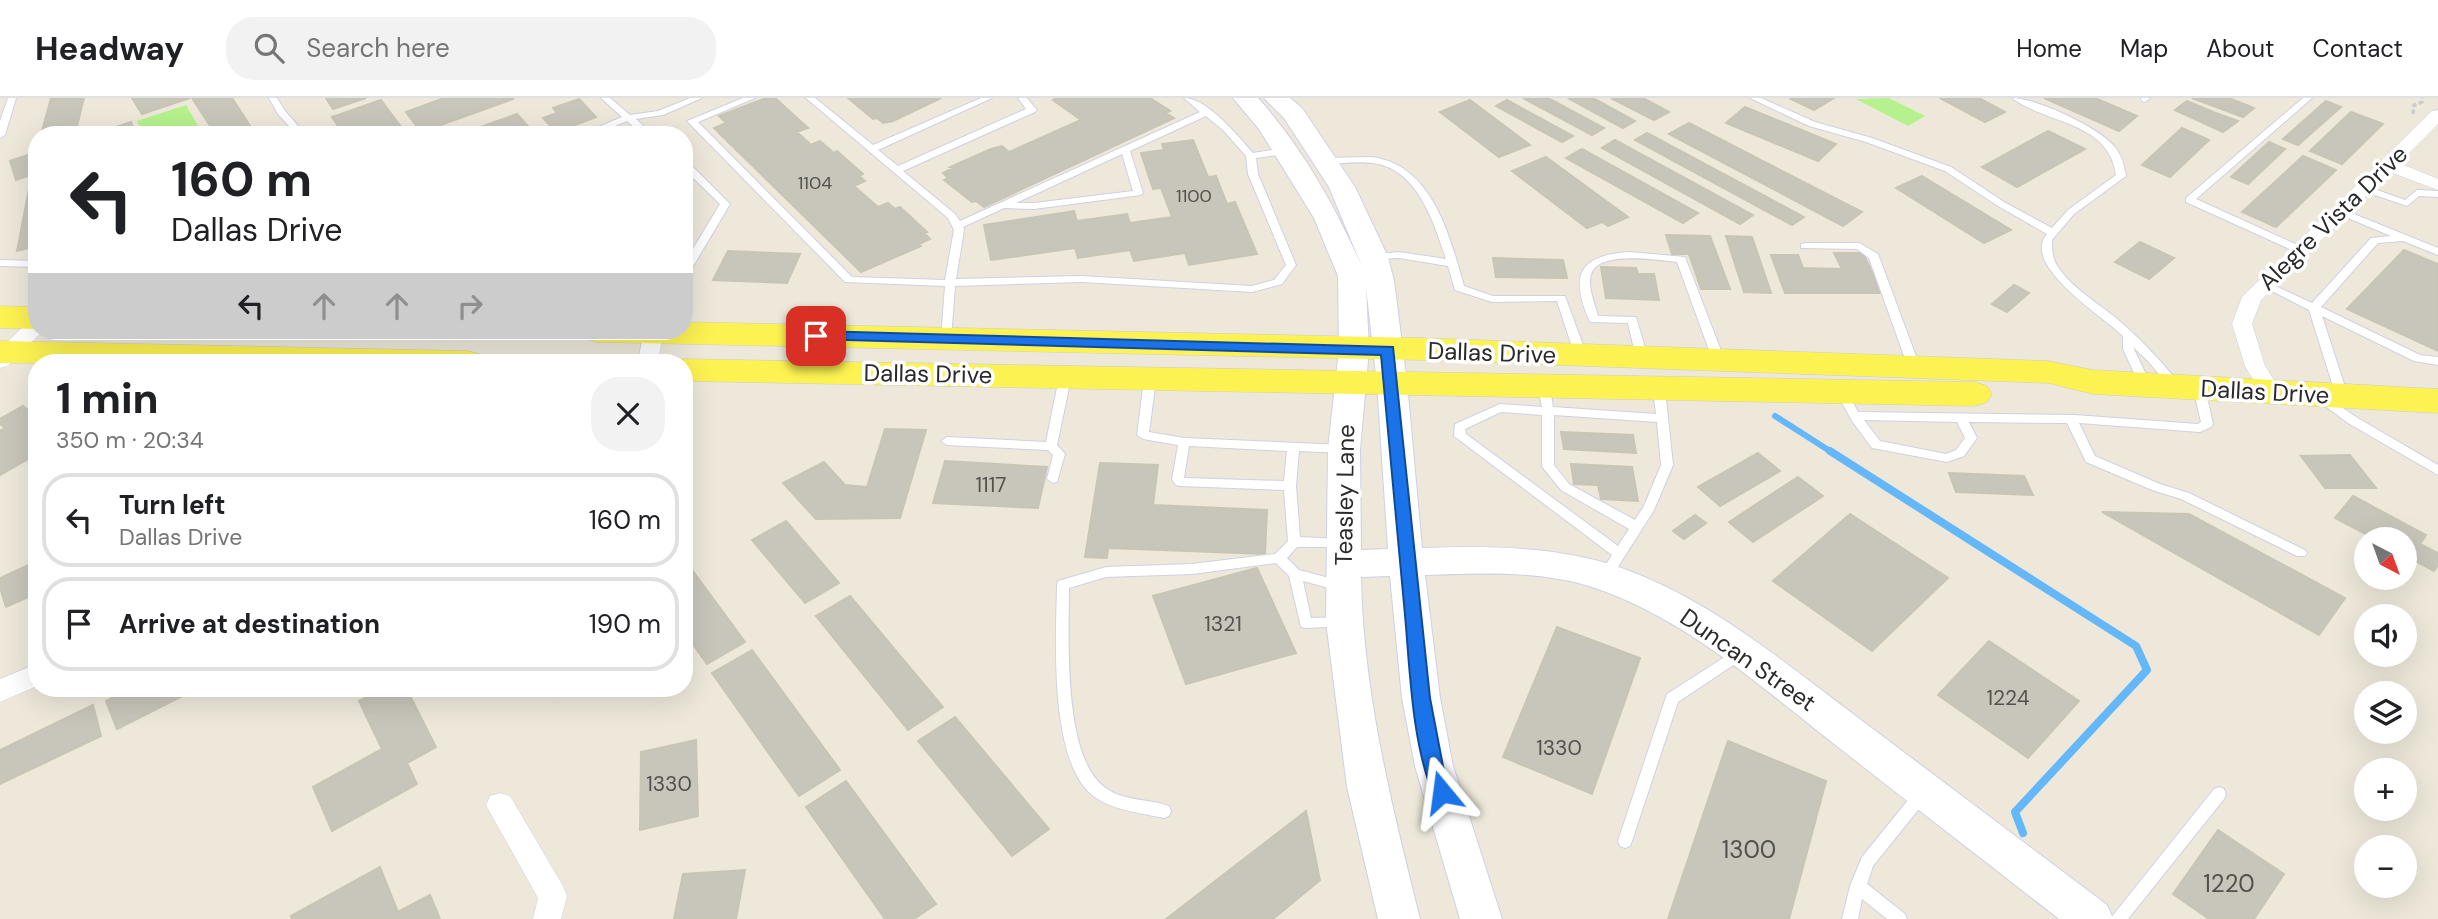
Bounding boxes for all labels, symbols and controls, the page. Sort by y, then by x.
search box [226,17,716,80]
text: Headway [35,27,184,70]
icon: search [250,29,288,67]
text: Search here [306,31,450,65]
text: Home [2016,33,2082,64]
text: Map [2120,33,2168,64]
text: About [2206,33,2275,64]
text: Contact [2313,33,2403,64]
street label: Alegre Vista Drive [2251,139,2414,297]
text: 160 m [171,147,312,211]
icon: left [56,154,147,245]
house number: 1104 [798,171,832,195]
house number: 1100 [1176,184,1212,208]
text: Dallas Drive [171,209,342,251]
icon: left [232,287,270,325]
icon: ahead [305,287,343,325]
icon: ahead [378,287,416,325]
icon: right [451,287,489,325]
pin [786,306,846,366]
icon: arrive [797,317,835,355]
street label: Dallas Drive [1427,335,1557,370]
street label: Dallas Drive [863,357,993,390]
text: 1 min [56,371,159,426]
street label: Dallas Drive [2200,373,2330,410]
button: close [591,377,665,451]
street label: Teasley Lane [1328,424,1361,566]
text: 350 m · 20:34 [56,425,204,455]
house number: 1117 [976,471,1006,499]
text: Turn left [119,488,226,522]
icon: left [60,501,98,539]
text: 160 m [589,503,661,537]
text: Dallas Drive [119,522,242,552]
north arrow [2354,527,2417,590]
map controls [2354,527,2417,898]
street label: Duncan Street [1674,601,1822,718]
button: sound [2354,604,2417,667]
icon: arrive [60,605,98,643]
text: Arrive at destination [119,607,380,641]
text: 190 m [589,607,661,641]
house number: 1321 [1204,610,1242,638]
button: layers [2354,681,2417,744]
house number: 1224 [1986,684,2030,712]
house number: 1330 [1536,734,1582,762]
position arrow [1405,755,1479,829]
button: + [2354,758,2417,821]
house number: 1330 [646,770,692,798]
house number: 1300 [1722,834,1776,865]
button: − [2354,835,2417,898]
house number: 1220 [2203,868,2255,899]

